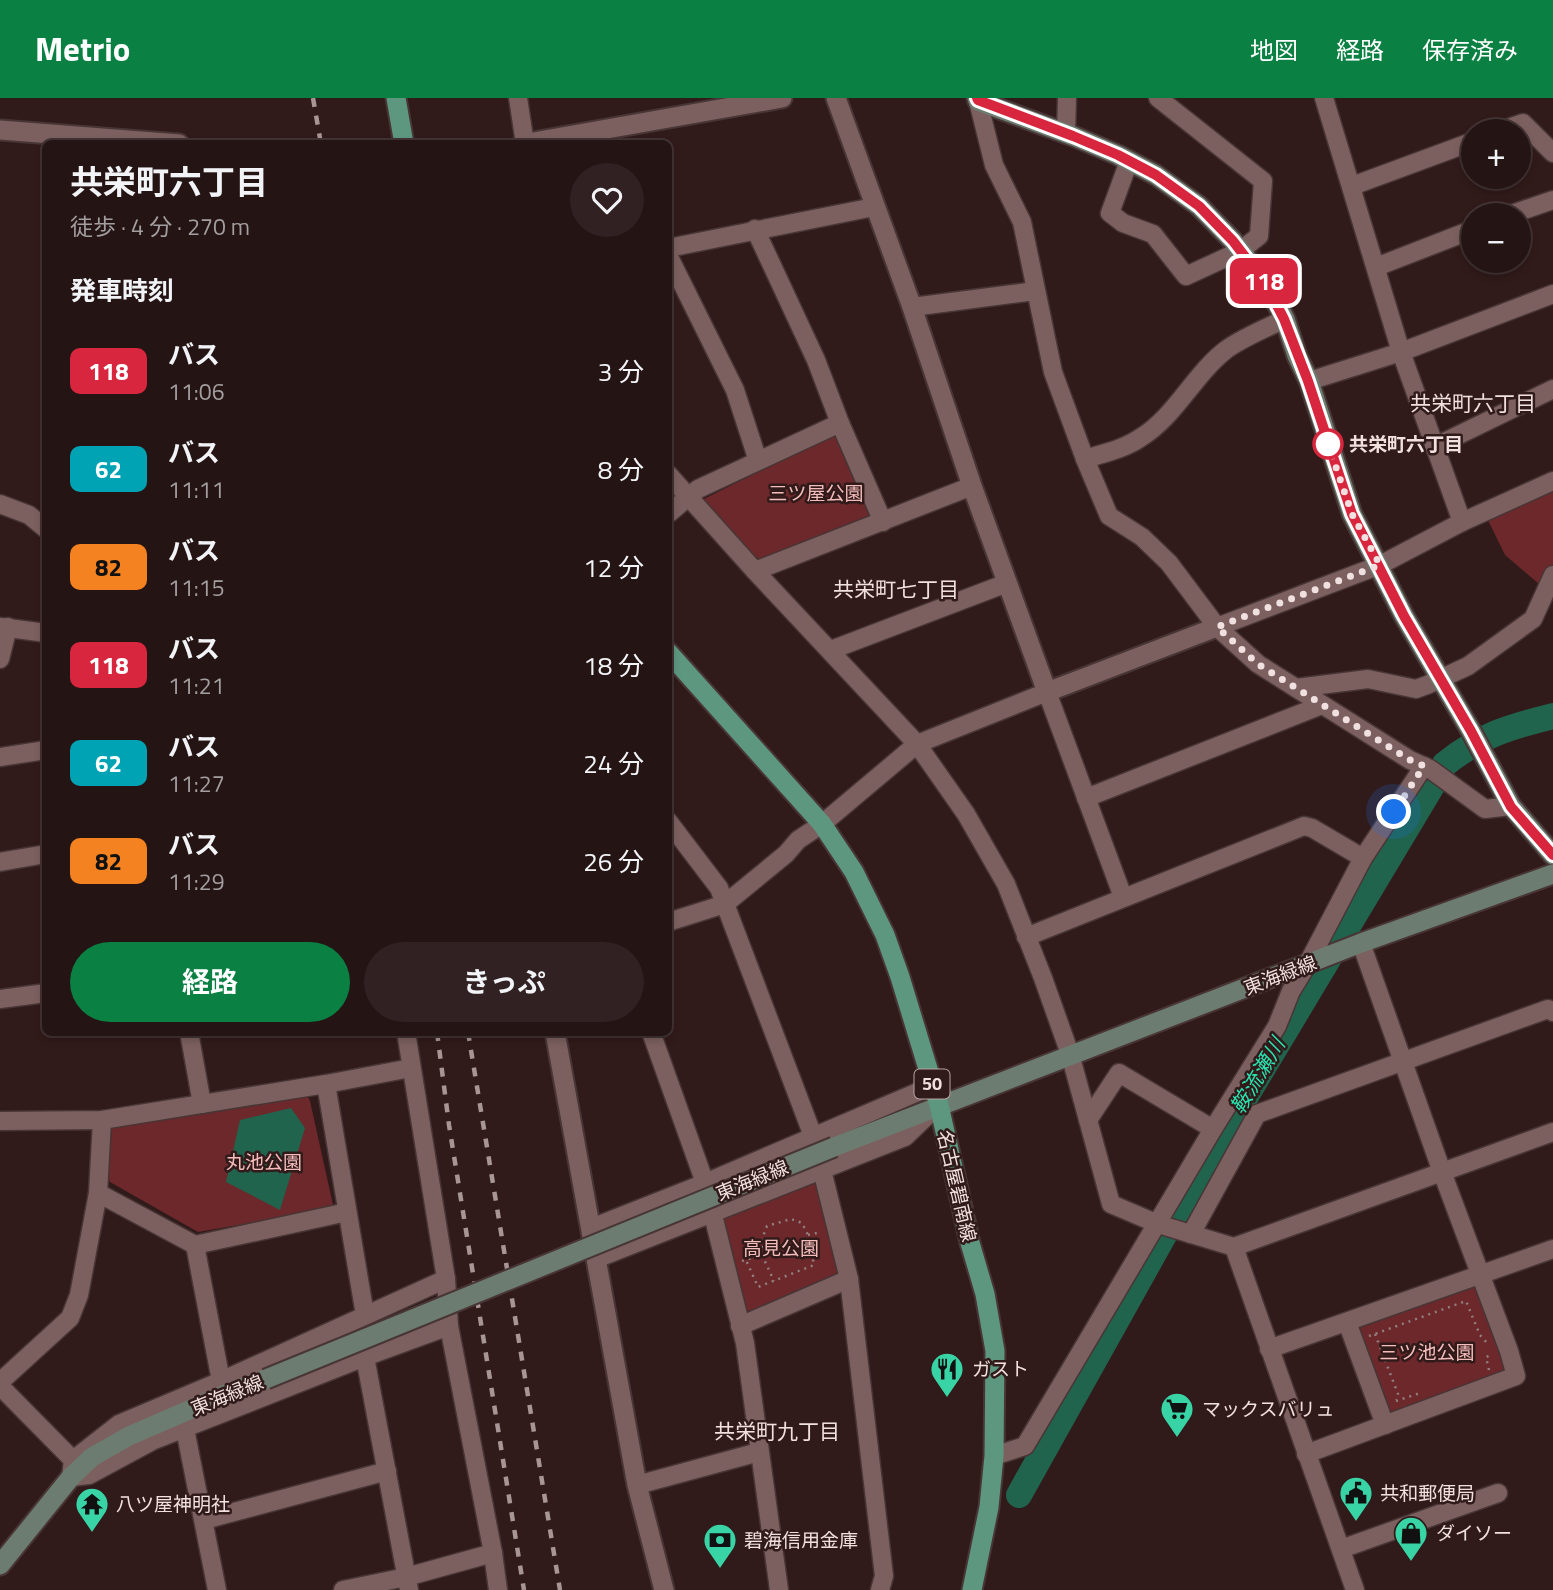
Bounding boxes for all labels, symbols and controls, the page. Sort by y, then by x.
text: Metrio [35,24,130,74]
text: 地図 [1250,32,1298,68]
text: 経路 [1336,32,1384,68]
text: 保存済み [1422,32,1518,68]
map controls [1461,119,1531,273]
button: + [1461,119,1531,189]
text: 共栄町六丁目 [70,157,268,207]
button: heart [570,163,644,237]
button: − [1461,203,1531,273]
text: 徒歩 · 4 分 · 270 m [70,209,250,244]
line badge: 118 [1224,258,1304,304]
text: 118 [1244,263,1284,299]
text: 発車時刻 [70,271,174,310]
text: バス [168,335,220,374]
text: 3 分 [598,352,644,391]
text: 118 [88,353,129,389]
text: 11:06 [168,374,225,409]
district label: 共栄町六丁目 [1410,387,1536,419]
marker: 共栄町六丁目 [1313,429,1343,459]
place label: 共栄町六丁目 [1349,429,1463,458]
text: バス [168,433,220,472]
text: 8 分 [598,450,644,489]
text: 62 [95,451,122,487]
text: 11:11 [168,472,225,507]
park label: 三ツ屋公園 [768,478,864,507]
text: バス [168,531,220,570]
text: 12 分 [583,548,644,587]
text: 82 [95,549,122,585]
text: 11:15 [168,570,225,605]
district label: 共栄町七丁目 [833,573,959,605]
text: バス [168,629,220,668]
text: 18 分 [583,646,644,685]
text: 118 [88,647,129,683]
text: 11:21 [168,668,225,703]
text: バス [168,727,220,766]
text: 24 分 [583,744,644,783]
text: 62 [95,745,122,781]
text: 11:27 [168,766,225,801]
your location [1376,794,1411,829]
text: バス [168,825,220,864]
text: 26 分 [583,842,644,881]
text: 82 [95,843,122,879]
text: 11:29 [168,864,225,899]
button: 経路 [70,942,350,1022]
button: きっぷ [364,942,644,1022]
street label: 東海緑線 [1239,947,1321,1002]
water label: 鞍流瀬川 [1222,1030,1294,1120]
road number: 50 [914,1070,950,1099]
street label: 名古屋碧南線 [931,1127,984,1245]
park label: 丸池公園 [226,1147,302,1176]
street label: 東海緑線 [711,1152,792,1207]
park label: 高見公園 [743,1233,819,1262]
park label: 三ツ池公園 [1379,1337,1475,1366]
restaurant icon: ガスト [928,1350,966,1399]
place label: ガスト [972,1354,1029,1383]
street label: 東海緑線 [186,1367,267,1422]
supermarket icon: マックスバリュ [1158,1390,1196,1439]
place label: マックスバリュ [1202,1394,1334,1423]
district label: 共栄町九丁目 [714,1415,840,1447]
public building icon: 共和郵便局 [1337,1474,1375,1523]
place label: 共和郵便局 [1380,1478,1475,1507]
temple icon: 八ツ屋神明社 [73,1485,111,1534]
place label: 八ツ屋神明社 [116,1489,230,1518]
shop icon: ダイソー [1392,1514,1430,1563]
place label: ダイソー [1436,1518,1512,1547]
bank icon: 碧海信用金庫 [701,1521,739,1570]
place label: 碧海信用金庫 [744,1525,858,1554]

